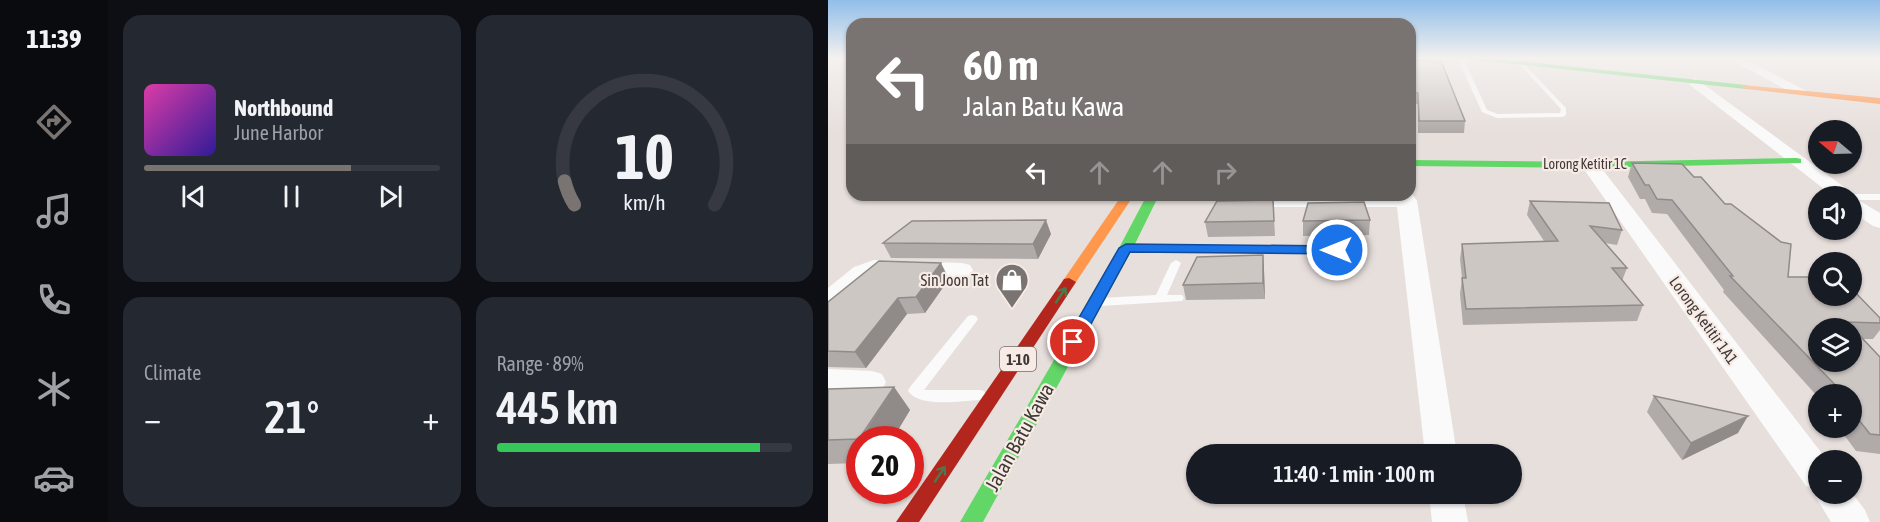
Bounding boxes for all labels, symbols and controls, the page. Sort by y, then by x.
text: 11:39 [26,23,82,54]
text: 60 m [963,41,1038,89]
icon: left [864,42,942,120]
text: Jalan Batu Kawa [963,91,1124,122]
text: Northbound [234,95,333,121]
icon: directions [33,101,75,143]
north arrow [1808,120,1862,174]
map controls [1808,120,1862,504]
text: June Harbor [234,121,323,144]
text: 10 [615,122,674,193]
icon: left [1020,156,1053,189]
icon: ahead [1083,156,1116,189]
icon: ahead [1146,156,1179,189]
icon: right [1209,156,1242,189]
street label: Lorong Ketitir 1C [1543,156,1628,172]
icon: previous [177,180,210,213]
icon: pause [275,180,308,213]
icon: next [374,180,407,213]
button: sound [1808,186,1862,240]
icon: music [33,190,75,232]
text: km/h [623,191,666,216]
position arrow [1305,218,1369,282]
button: search [1808,252,1862,306]
shop icon: Sin Joon Tat [994,262,1030,309]
place label: Sin Joon Tat [921,271,989,289]
street label: Lorong Ketitir 1A1 [1665,273,1742,368]
icon: phone [33,279,75,321]
one-way arrow [1056,287,1068,304]
pin [1047,316,1098,367]
button: layers [1808,318,1862,372]
icon: arrive [1056,325,1089,358]
road number: 1-10 [1000,347,1036,371]
text: Range · 89% [497,352,584,375]
text: Climate [144,361,201,384]
icon: climate [33,368,75,410]
street label: Jalan Batu Kawa [980,379,1058,495]
text: 445 km [497,382,618,434]
button: + [1808,384,1862,438]
text: 21° [264,391,319,443]
text: − [144,399,161,437]
text: + [422,399,439,437]
speed limit sign: 20 [846,426,924,504]
button: − [1808,450,1862,504]
icon: car [33,457,75,499]
text: 11:40 · 1 min · 100 m [1273,461,1435,487]
one-way arrow [934,466,946,482]

